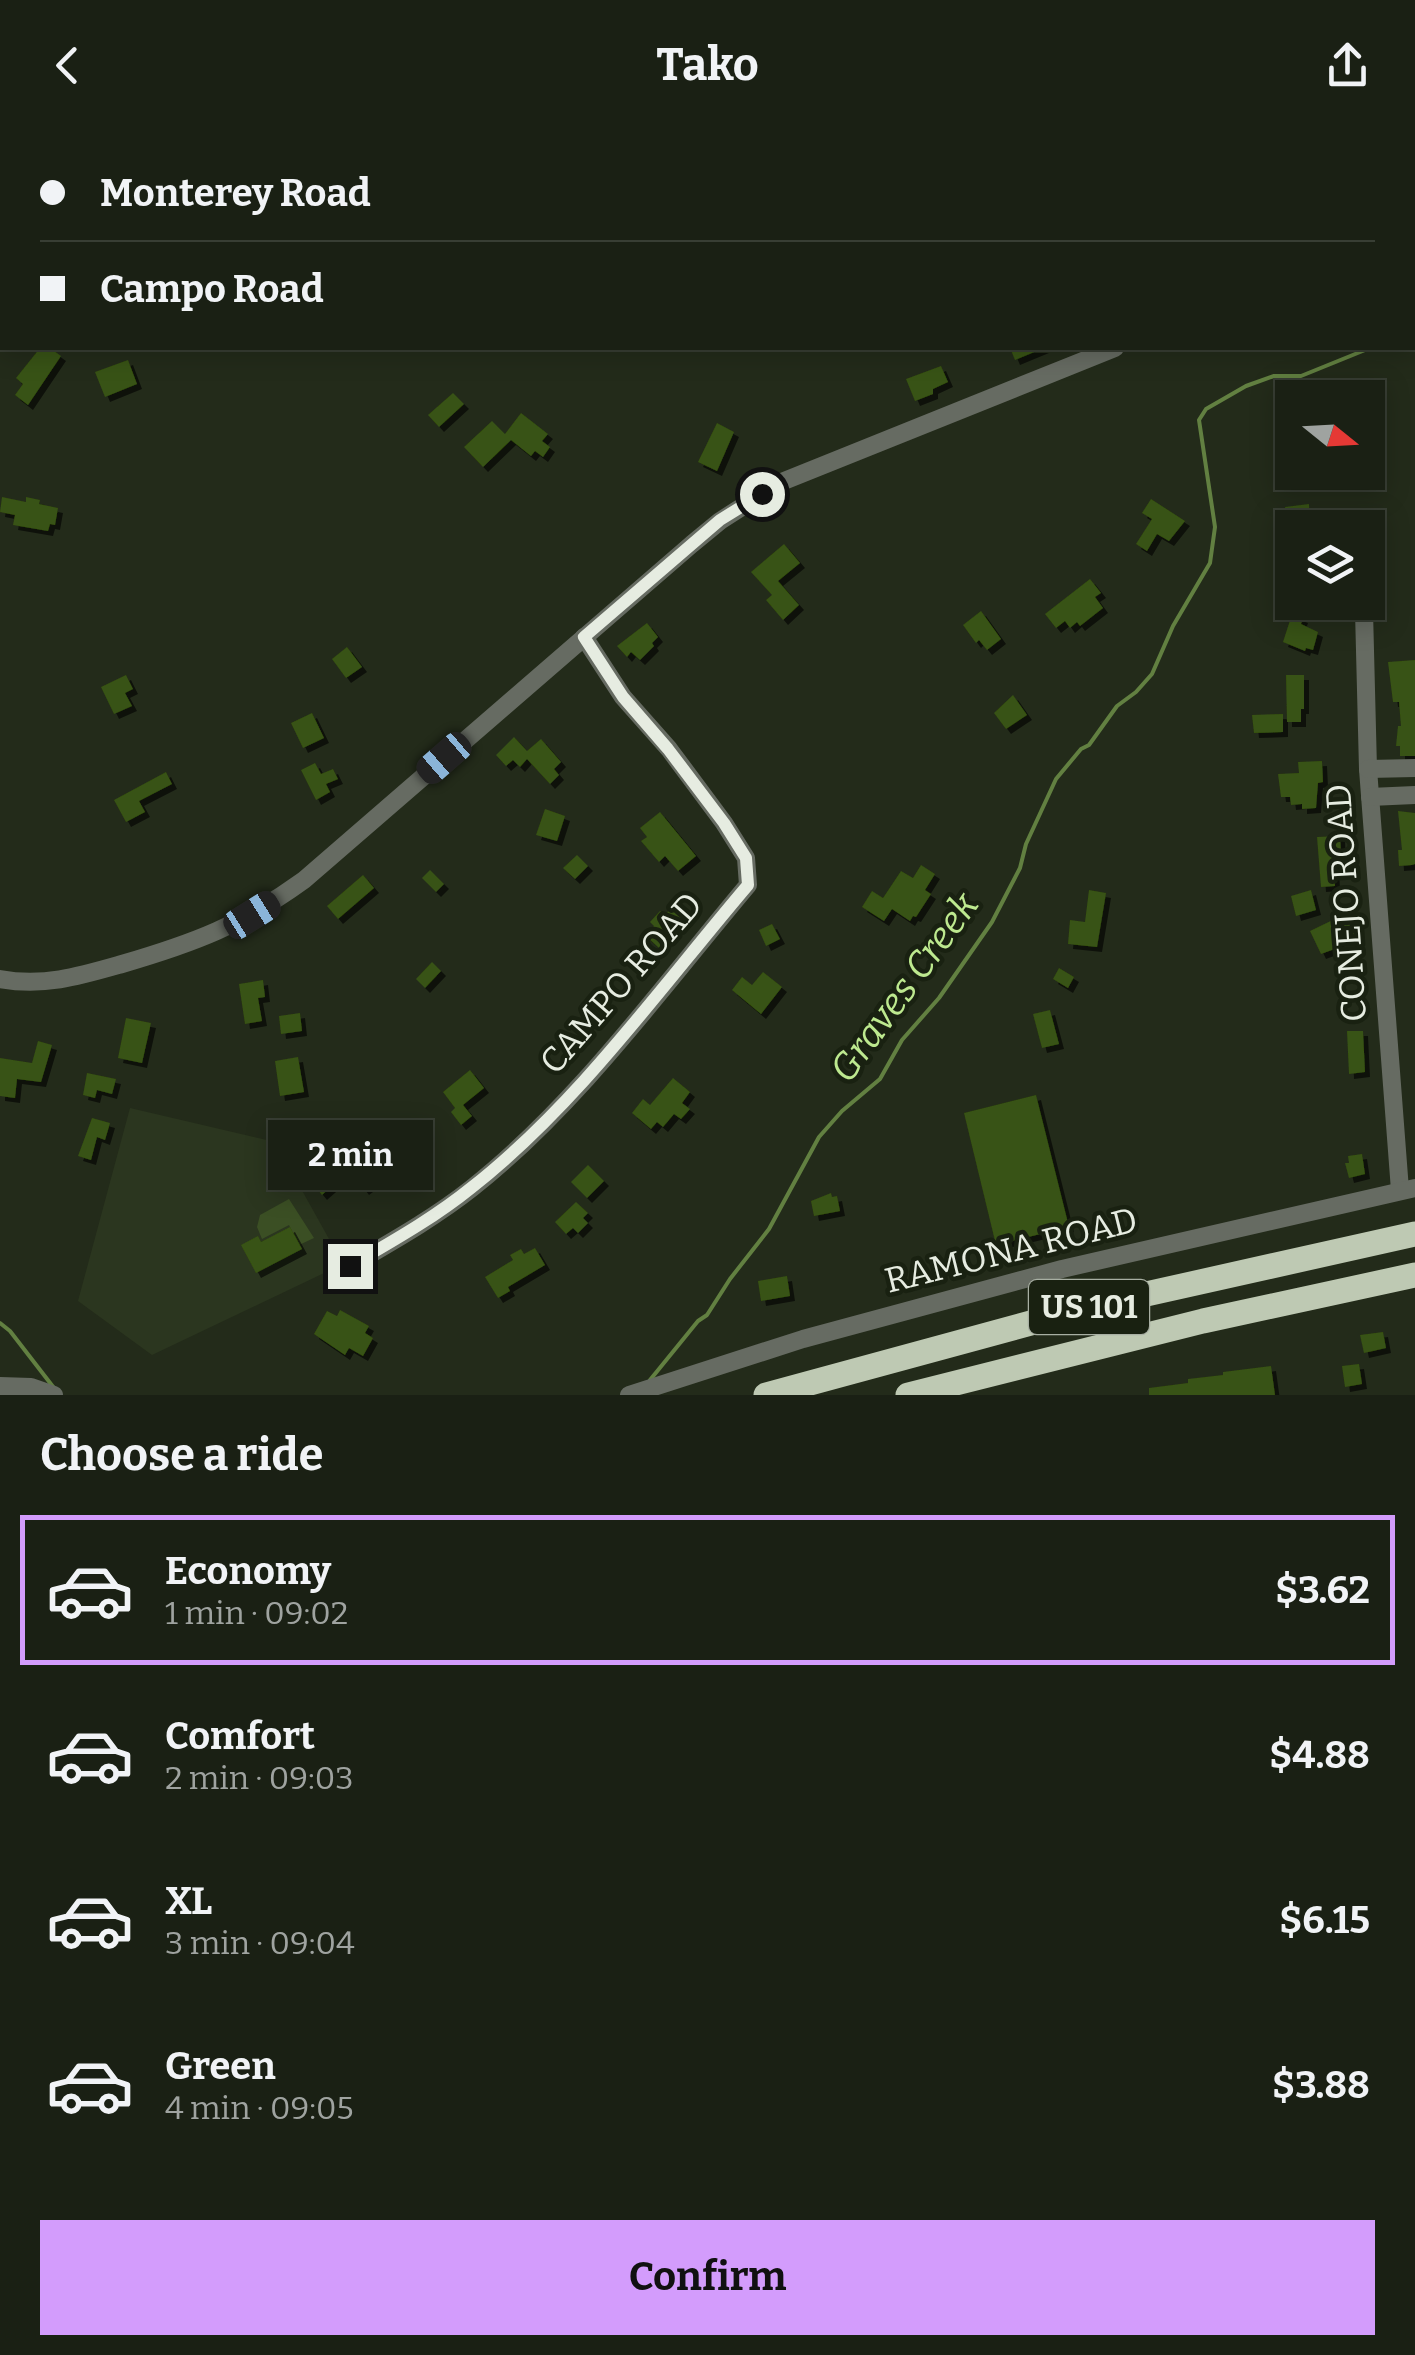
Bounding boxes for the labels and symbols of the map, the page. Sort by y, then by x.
north arrow [1275,380,1385,490]
route start [740,472,785,517]
car [412,727,476,789]
street label: CONEJO ROAD [1317,783,1375,1023]
water label: Graves Creek [820,883,988,1091]
street label: CAMPO ROAD [531,884,711,1082]
car [219,886,285,944]
callout: 2 min [268,1121,432,1191]
street label: RAMONA ROAD [880,1198,1142,1302]
route end [328,1244,373,1289]
road number: US 101 [1029,1280,1149,1334]

